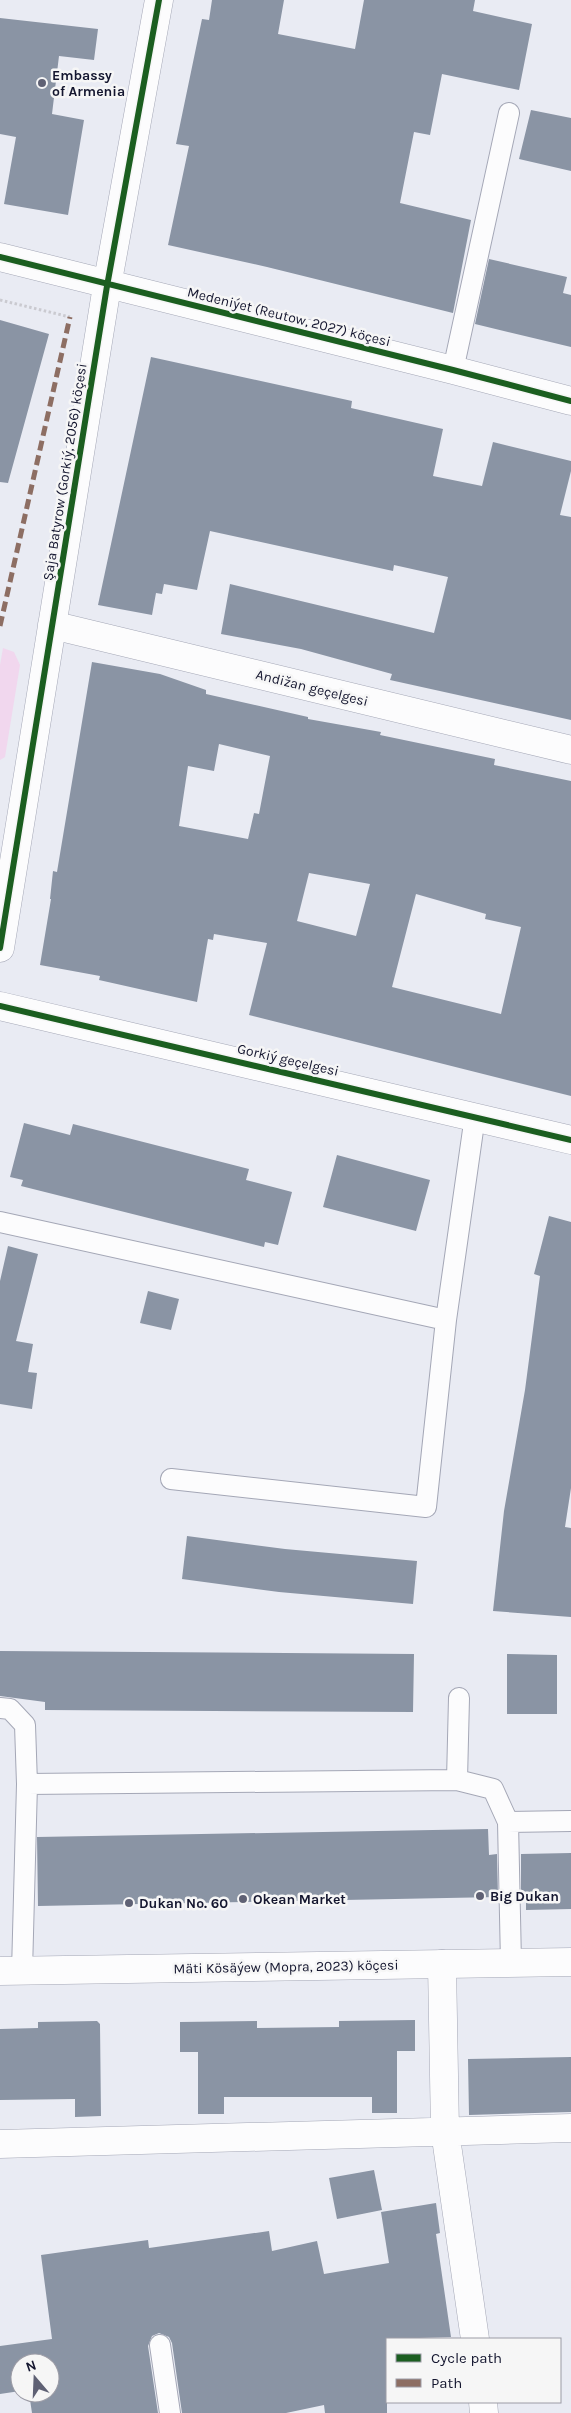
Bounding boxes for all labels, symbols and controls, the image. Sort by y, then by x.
place label: Embassy of Armenia [52,67,125,100]
marker: Embassy of Armenia [36,77,48,89]
street label: Medeniýet (Reutow, 2027) köçesi [186,283,392,351]
street label: Şaja Batyrow (Gorkiý, 2056) köçesi [39,362,91,582]
street label: Andižan geçelgesi [254,666,370,710]
street label: Gorkiý geçelgesi [236,1040,340,1080]
place label: Big Dukan [490,1888,559,1905]
marker: Big Dukan [474,1890,486,1902]
place label: Okean Market [253,1891,346,1908]
marker: Okean Market [237,1893,249,1905]
place label: Dukan No. 60 [139,1895,228,1912]
marker: Dukan No. 60 [123,1897,135,1909]
street label: Mäti Kösäýew (Mopra, 2023) köçesi [173,1957,399,1977]
legend [386,2338,561,2403]
text: Cycle path [431,2349,502,2367]
north arrow [10,2353,60,2403]
text: N [23,2357,38,2376]
text: Path [431,2374,462,2392]

